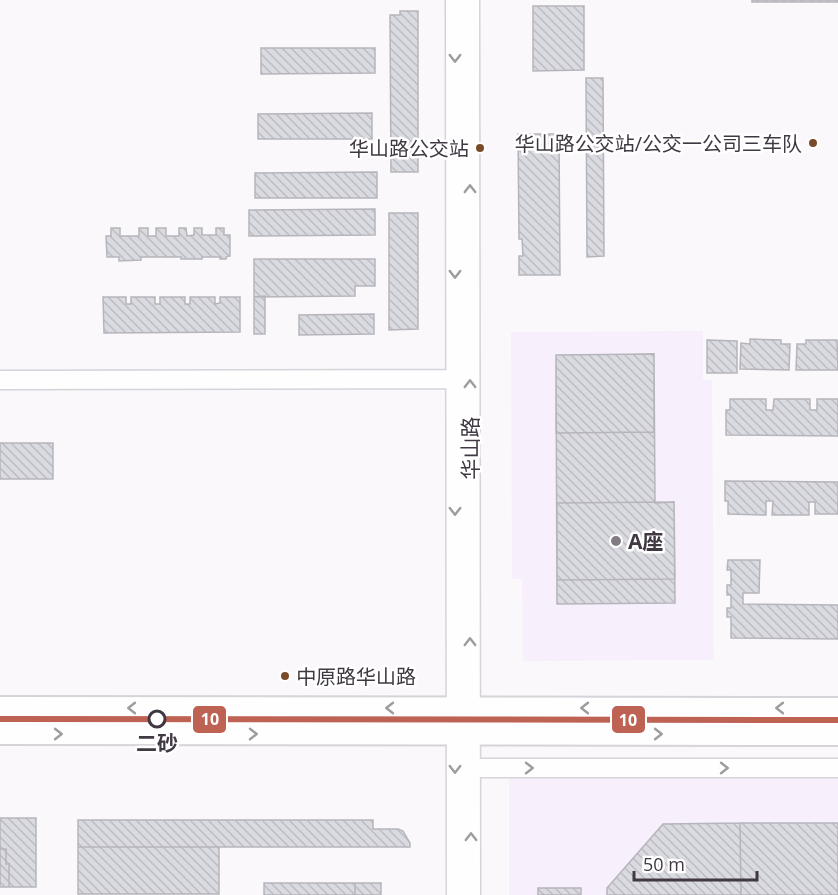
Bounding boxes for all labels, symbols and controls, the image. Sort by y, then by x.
one-way arrow [449,54,461,63]
place label: 华山路公交站/公交一公司三车队 [515,130,802,157]
place label: 华山路公交站 [349,135,469,162]
marker: 华山路公交站/公交一公司三车队 [807,137,819,149]
marker: 华山路公交站 [474,142,486,154]
one-way arrow [464,184,476,193]
one-way arrow [449,270,461,279]
one-way arrow [464,379,476,388]
street label: 华山路 [456,417,484,480]
one-way arrow [449,507,461,516]
place label: A座 [628,527,664,555]
marker: A座 [609,534,623,548]
one-way arrow [464,637,476,646]
place label: 中原路华山路 [296,663,416,690]
marker: 中原路华山路 [279,670,291,682]
one-way arrow [127,702,136,714]
one-way arrow [385,702,394,714]
one-way arrow [580,702,589,714]
one-way arrow [775,702,784,714]
line badge: 10 [192,705,227,734]
line badge: 10 [611,705,646,734]
text: 10 [201,708,219,730]
text: 10 [619,709,637,731]
marker: 二砂 [148,710,166,728]
one-way arrow [54,728,63,740]
one-way arrow [249,728,258,740]
one-way arrow [654,728,663,740]
place label: 二砂 [136,729,178,757]
one-way arrow [525,762,534,774]
one-way arrow [720,762,729,774]
one-way arrow [449,765,461,774]
one-way arrow [465,832,477,841]
scale bar [634,844,757,882]
text: 50 m [643,852,685,876]

